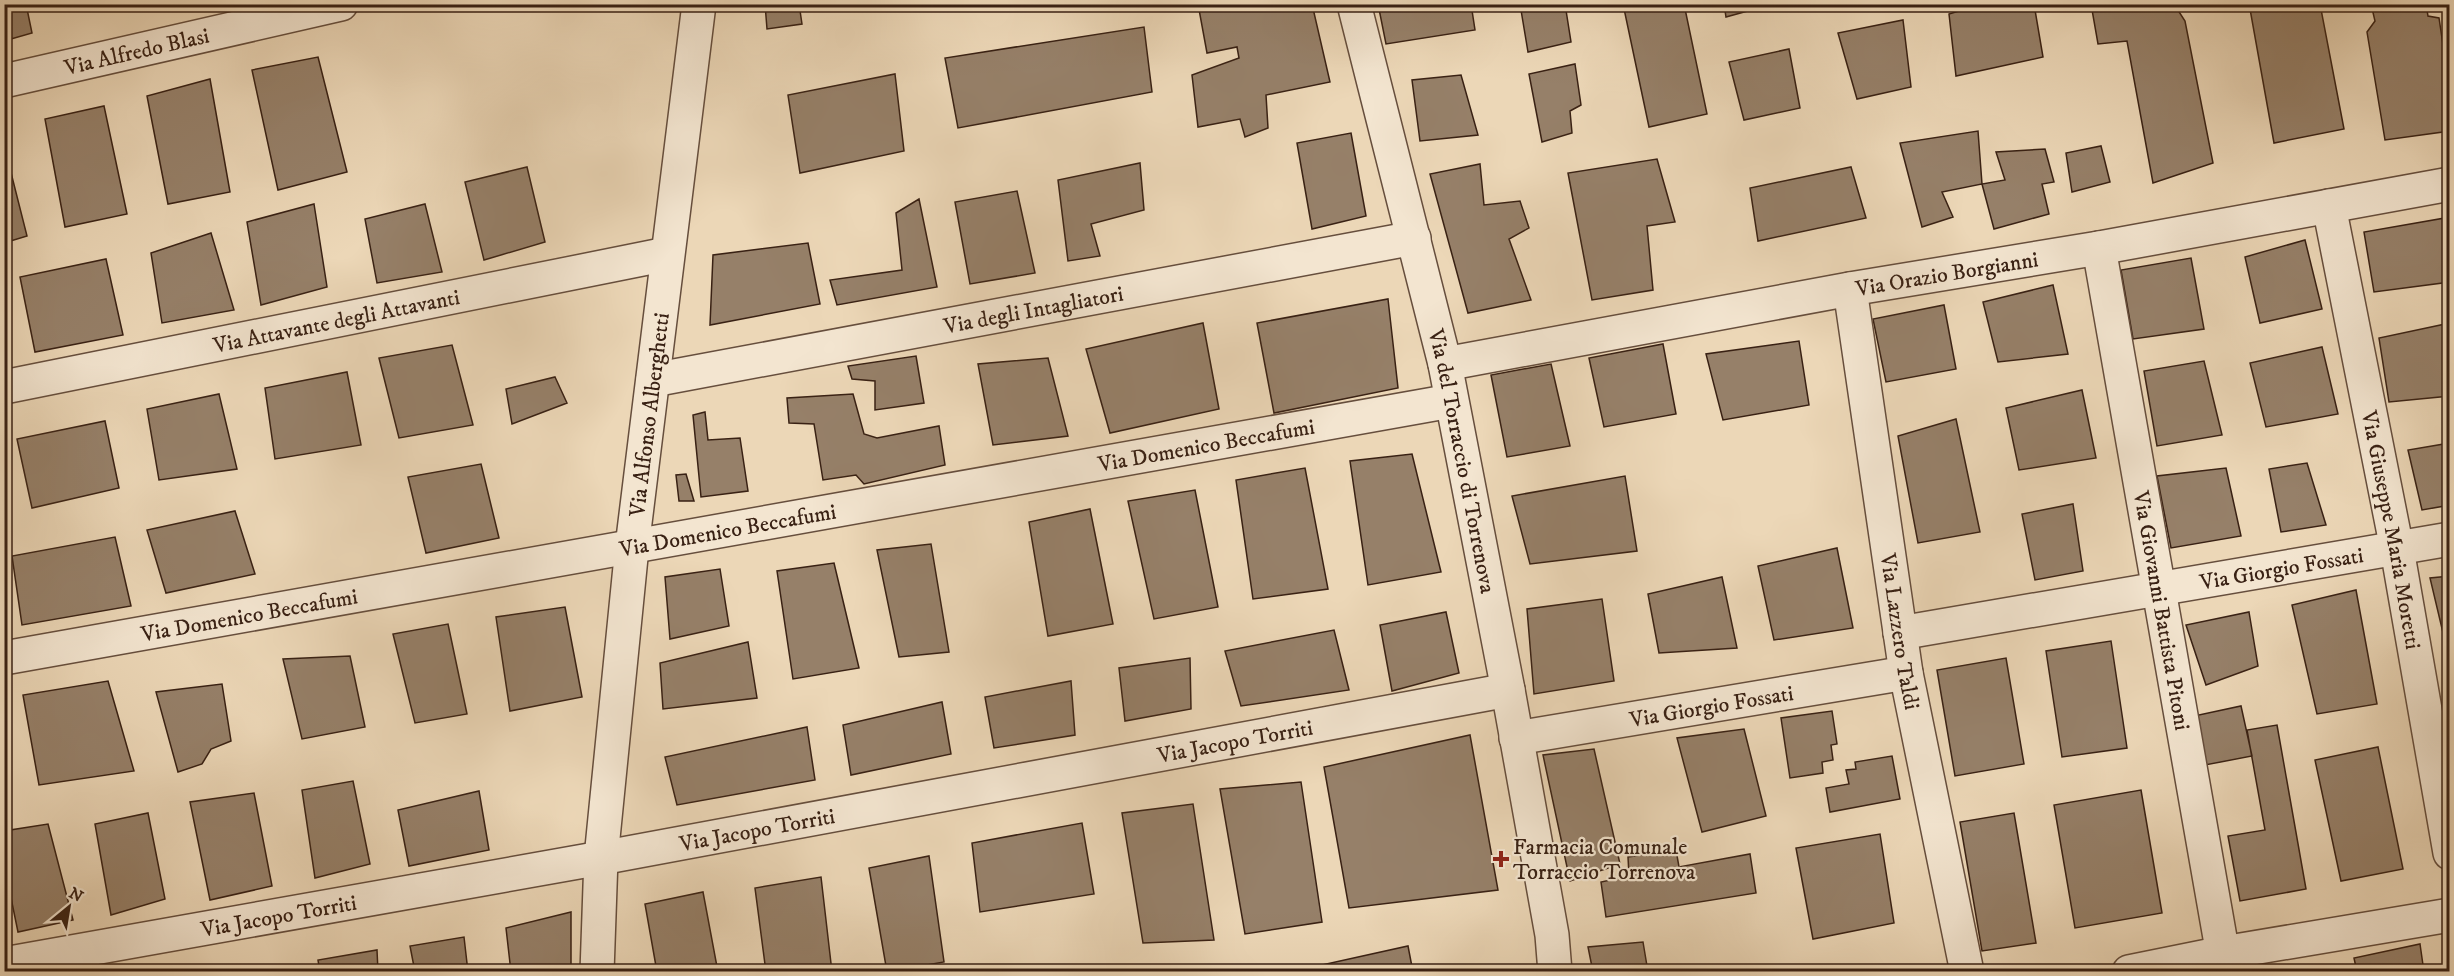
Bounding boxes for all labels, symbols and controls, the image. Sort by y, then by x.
street label: Via Alfredo Blasi [61,23,212,82]
street label: Via Orazio Borgianni [1853,246,2040,303]
street label: Via degli Intagliatori [941,281,1126,341]
street label: Via Attavante degli Attavanti [210,284,462,360]
street label: Via Alfonso Alberghetti [624,311,676,519]
street label: Via del Torraccio di Torrenova [1421,325,1501,596]
street label: Via Giuseppe Maria Moretti [2355,407,2426,652]
street label: Via Domenico Beccafumi [1095,413,1317,479]
street label: Via Giovanni Battista Pitoni [2127,488,2195,733]
street label: Via Domenico Beccafumi [617,498,838,564]
street label: Via Giorgio Fossati [2197,542,2366,597]
street label: Via Lazzero Taldi [1874,551,1925,712]
street label: Via Domenico Beccafumi [138,583,360,649]
street label: Via Giorgio Fossati [1627,680,1795,734]
street label: Via Jacopo Torriti [1154,714,1315,770]
street label: Via Jacopo Torriti [676,803,837,858]
place label: Farmacia Comunale Torraccio Torrenova [1513,834,1696,886]
marker: Farmacia Comunale Torraccio Torrenova [1494,852,1508,866]
north arrow [39,877,99,937]
text: N [65,883,87,907]
street label: Via Jacopo Torriti [198,890,359,944]

